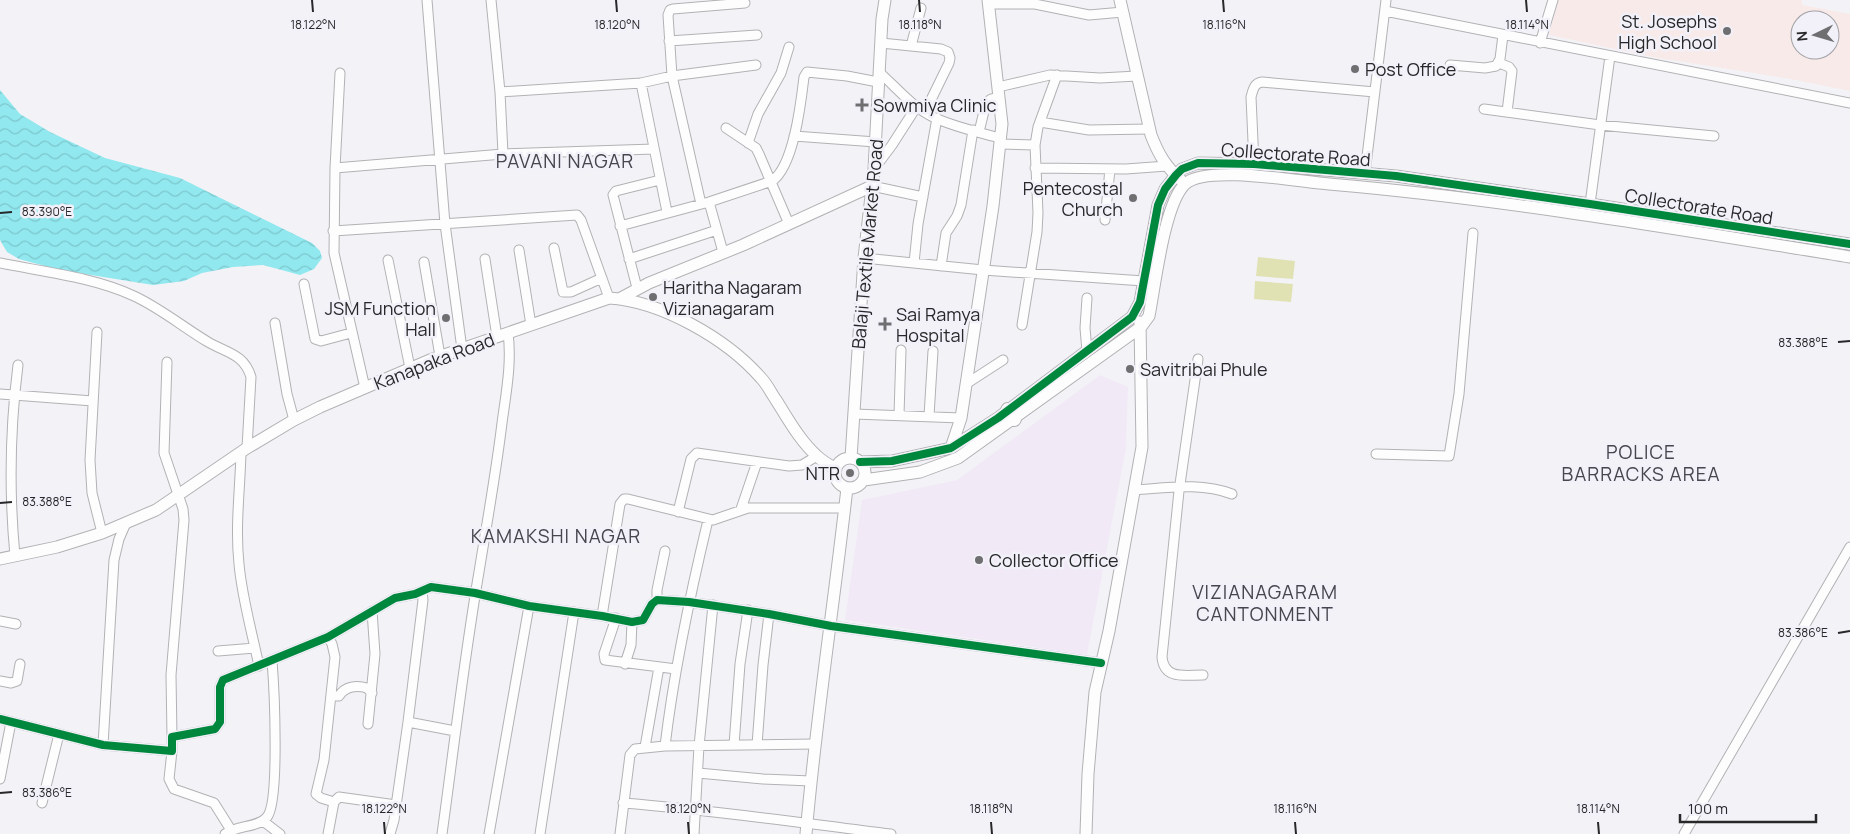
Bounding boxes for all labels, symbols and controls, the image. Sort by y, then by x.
place label: St. Josephs High School [1618,9,1717,54]
north arrow [1790,10,1840,60]
text: 18.122°N [290,16,336,33]
text: 18.120°N [594,16,640,33]
text: 18.118°N [898,16,942,33]
text: 18.116°N [1202,16,1246,33]
text: 18.114°N [1505,16,1549,33]
marker: St. Josephs High School [1721,25,1733,37]
text: N [1792,30,1811,42]
place label: Post Office [1365,57,1456,81]
marker: Post Office [1349,63,1361,75]
place label: Sowmiya Clinic [873,93,997,117]
marker: Sowmiya Clinic [855,98,869,112]
street label: Collectorate Road [1221,137,1371,171]
street label: Balaji Textile Market Road [846,138,888,350]
district label: PAVANI NAGAR [496,148,634,174]
place label: Pentecostal Church [1023,176,1123,221]
street label: Collectorate Road [1623,182,1775,230]
marker: Pentecostal Church [1127,192,1139,204]
text: 83.390°E [22,203,72,220]
place label: Haritha Nagaram Vizianagaram [663,275,802,320]
marker: Haritha Nagaram Vizianagaram [647,291,659,303]
place label: JSM Function Hall [325,296,436,341]
place label: Sai Ramya Hospital [896,302,980,347]
marker: JSM Function Hall [440,312,452,324]
marker: Sai Ramya Hospital [878,317,892,331]
street label: Kanapaka Road [370,327,498,395]
text: 83.388°E [1778,334,1828,351]
place label: Savitribai Phule [1140,357,1267,381]
marker: Savitribai Phule [1124,363,1136,375]
district label: POLICE BARRACKS AREA [1562,439,1721,487]
place label: NTR [806,461,840,485]
marker: NTR [844,467,856,479]
text: 83.388°E [22,493,72,510]
district label: KAMAKSHI NAGAR [471,523,641,549]
place label: Collector Office [989,548,1119,572]
marker: Collector Office [973,554,985,566]
district label: VIZIANAGARAM CANTONMENT [1192,579,1338,627]
text: 83.386°E [1778,624,1828,641]
text: 83.386°E [22,784,72,801]
scale bar [1680,792,1816,824]
text: 100 m [1688,798,1728,819]
text: 18.122°N [361,800,407,817]
text: 18.120°N [665,800,711,817]
text: 18.118°N [969,800,1013,817]
text: 18.116°N [1273,800,1317,817]
text: 18.114°N [1576,800,1620,817]

